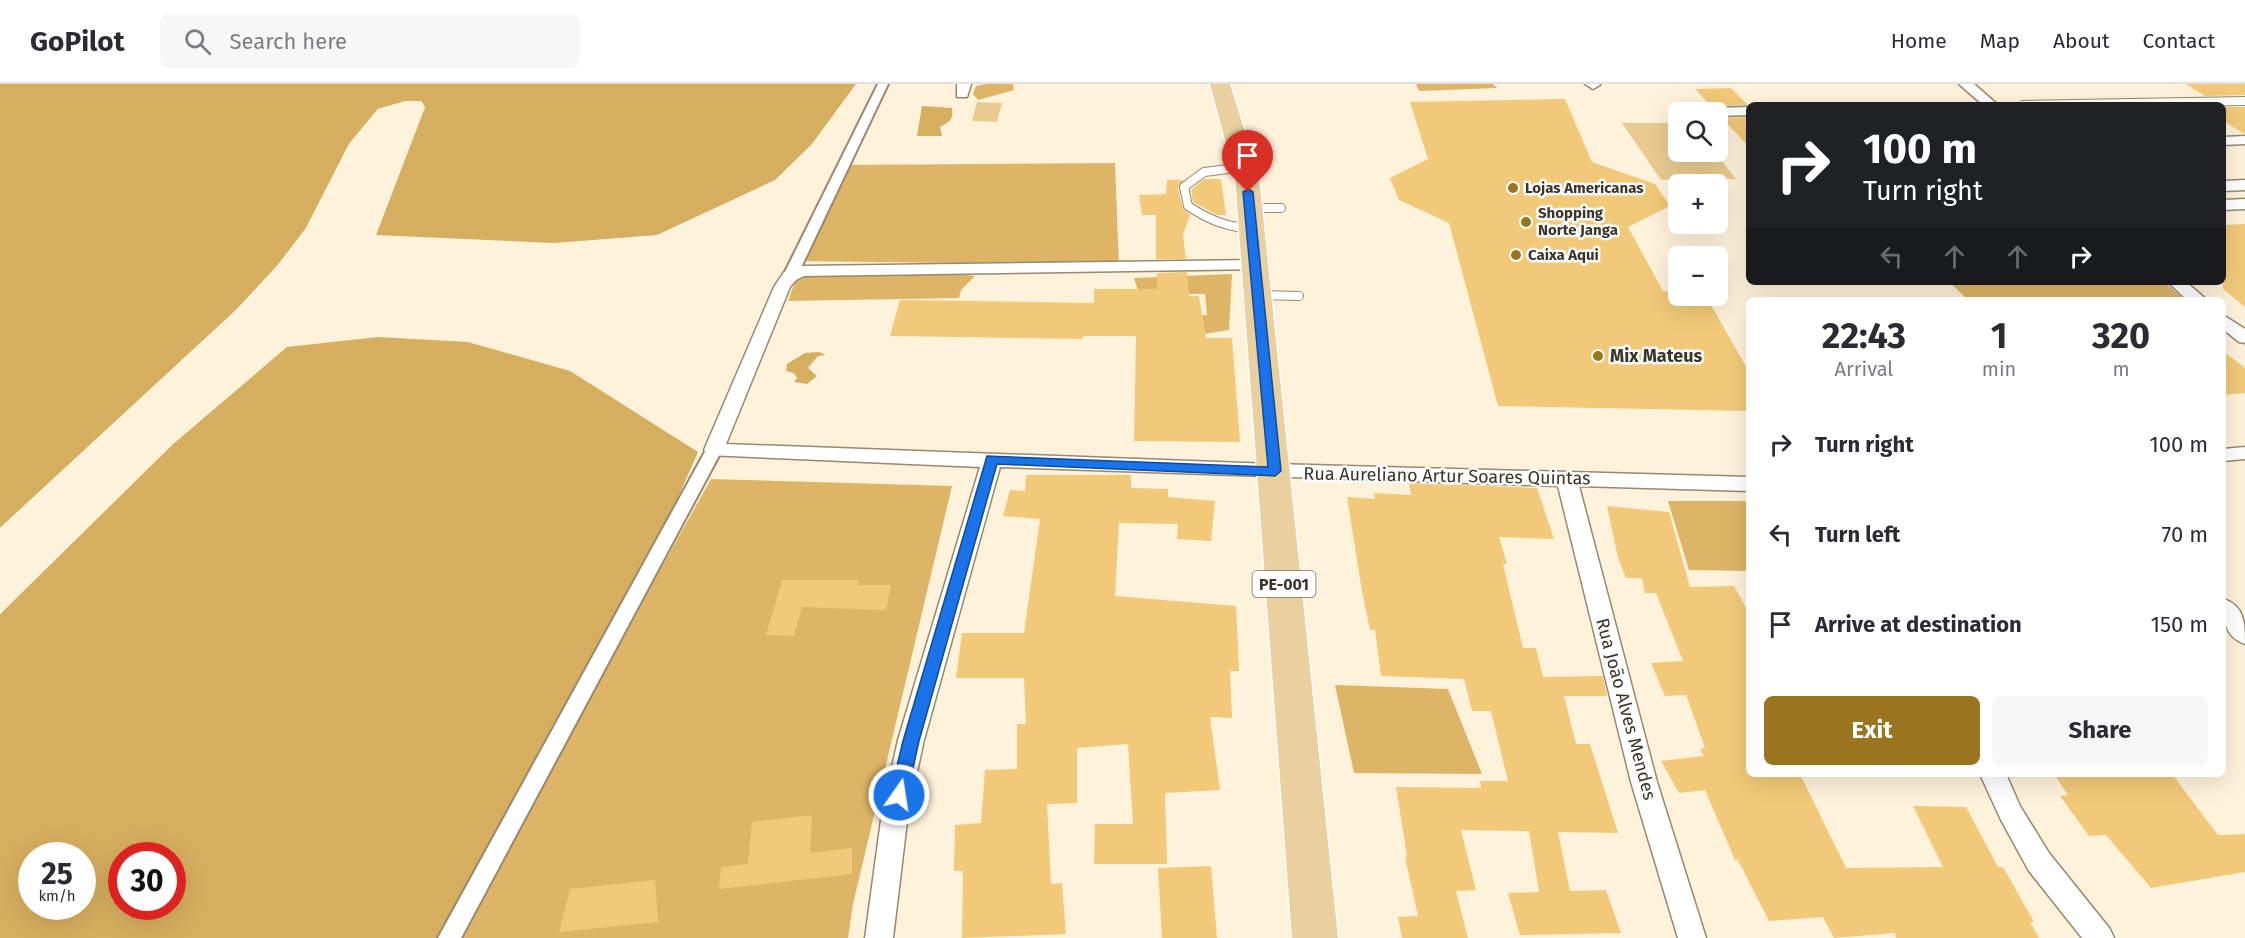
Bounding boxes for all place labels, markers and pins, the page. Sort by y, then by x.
pin [1222,130,1273,192]
place label: Lojas Americanas [1525,179,1643,197]
marker: Lojas Americanas [1506,181,1520,195]
place label: Shopping Norte Janga [1538,204,1618,239]
marker: Shopping Norte Janga [1519,215,1533,229]
place label: Caixa Aqui [1528,246,1599,264]
marker: Caixa Aqui [1509,248,1523,262]
place label: Mix Mateus [1610,345,1703,367]
marker: Mix Mateus [1591,349,1605,363]

